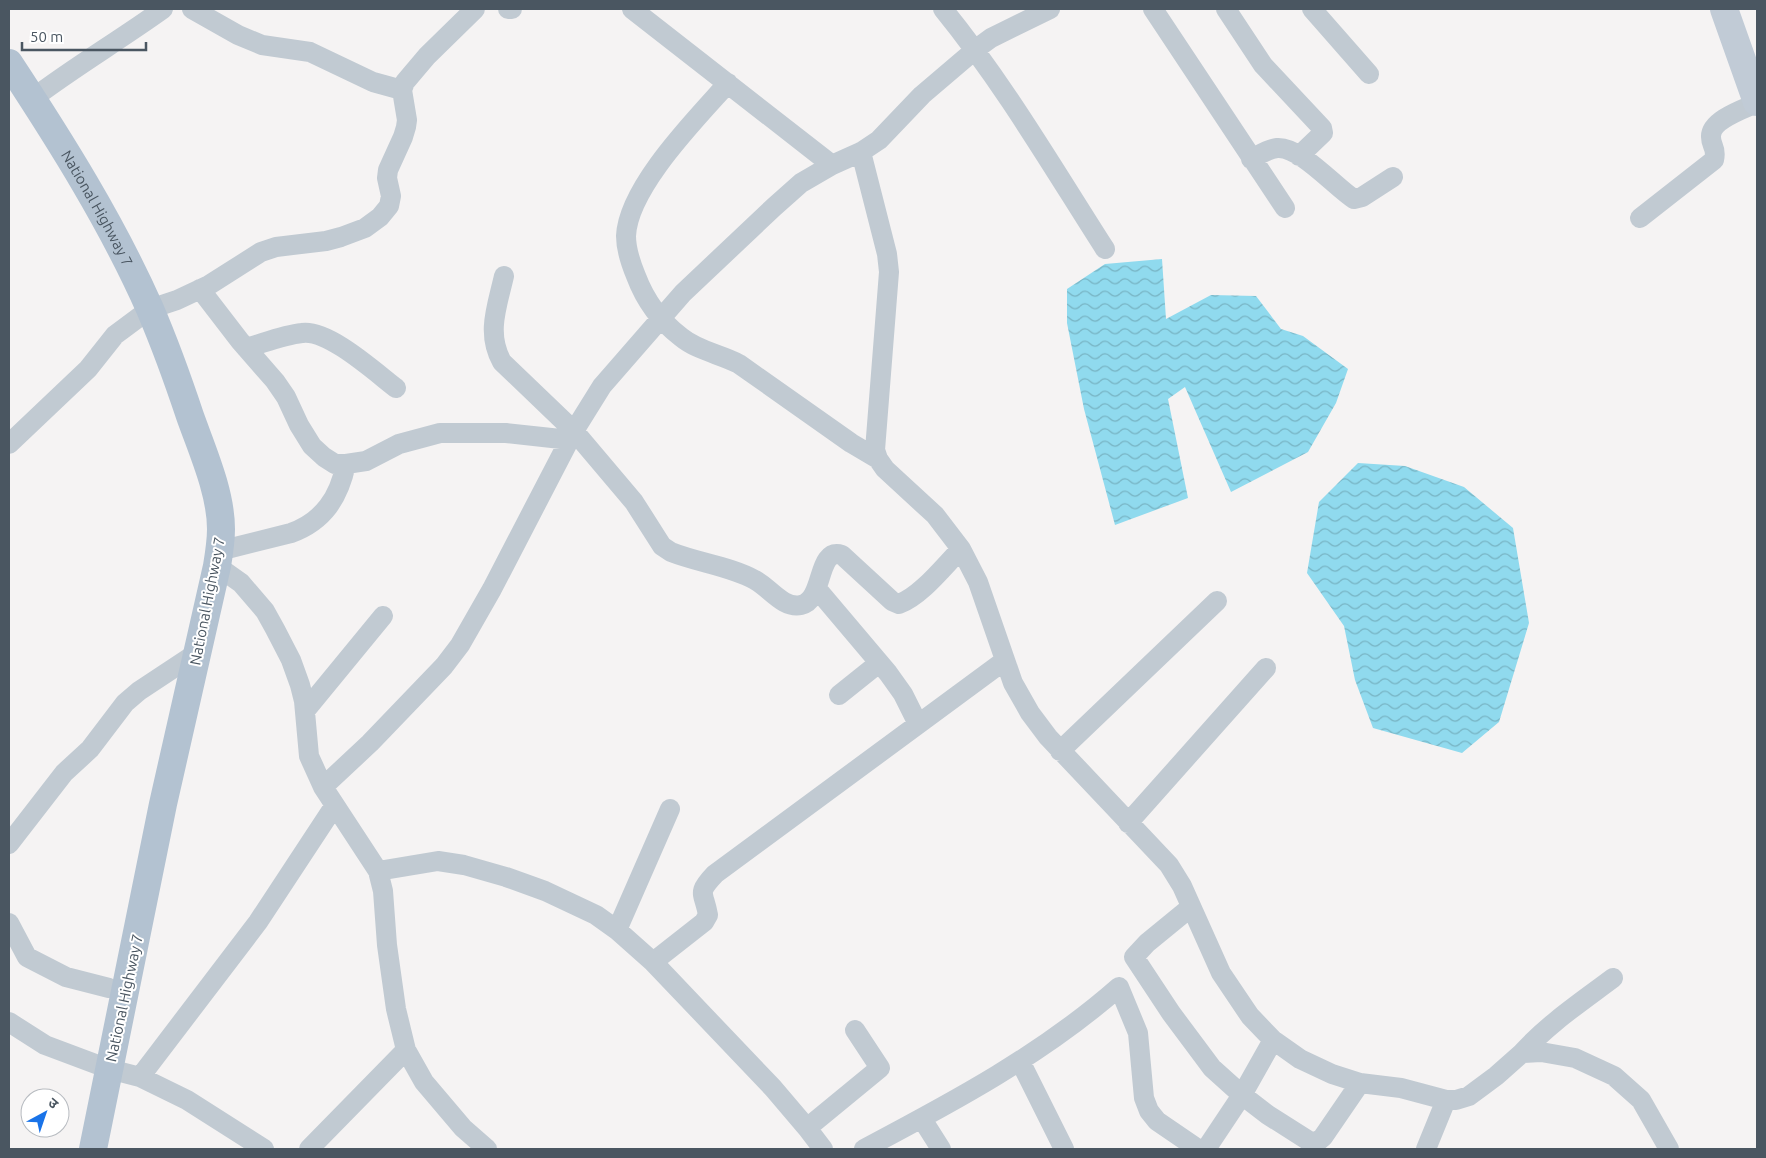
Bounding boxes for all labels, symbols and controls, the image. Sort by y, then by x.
scale bar [22,20,146,52]
text: 50 m [30,28,63,45]
street label: National Highway 7 [58,147,137,269]
street label: National Highway 7 [186,536,228,666]
street label: National Highway 7 [102,933,146,1063]
north arrow [20,1088,70,1138]
text: उ [45,1094,62,1112]

